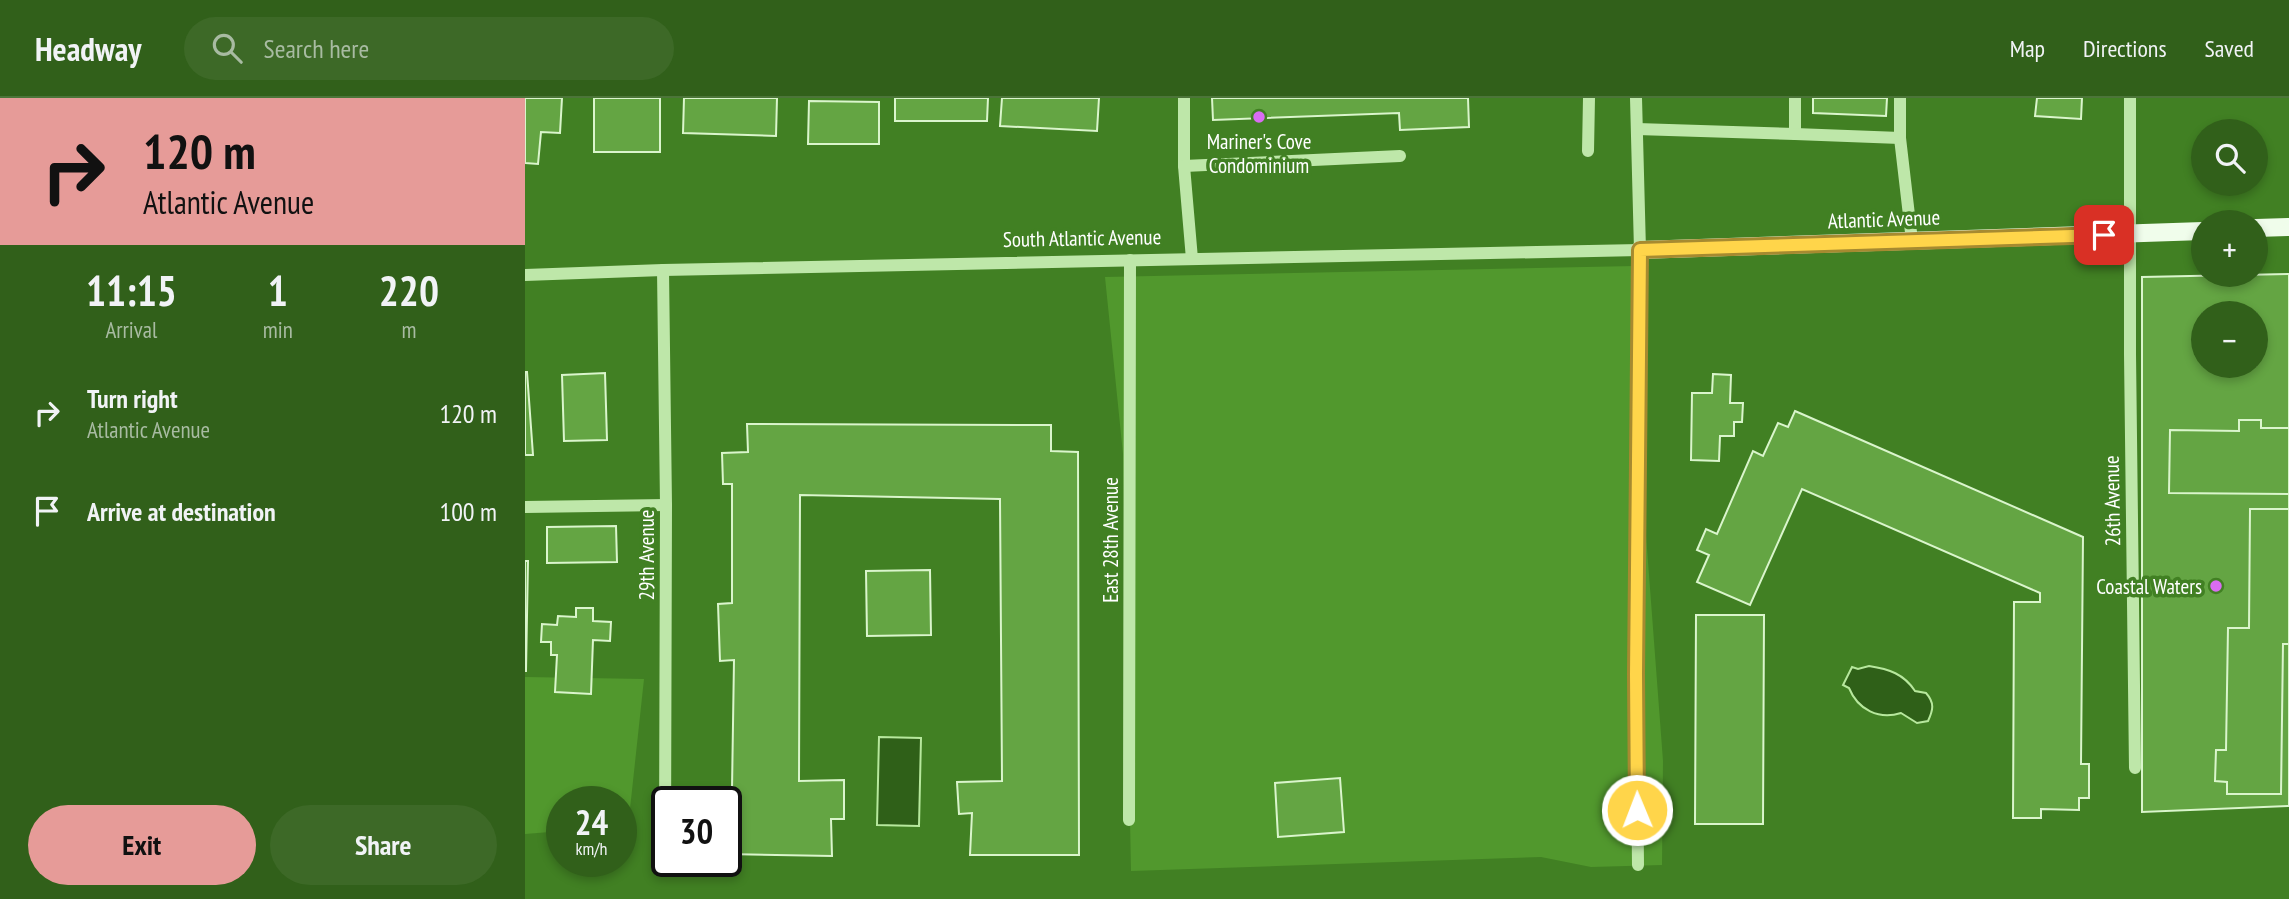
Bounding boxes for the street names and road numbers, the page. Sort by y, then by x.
street label: Atlantic Avenue [1827,204,1941,234]
street label: South Atlantic Avenue [1003,223,1161,253]
street label: 26th Avenue [2098,455,2126,547]
street label: East 28th Avenue [1097,477,1124,603]
street label: 29th Avenue [633,510,660,600]

